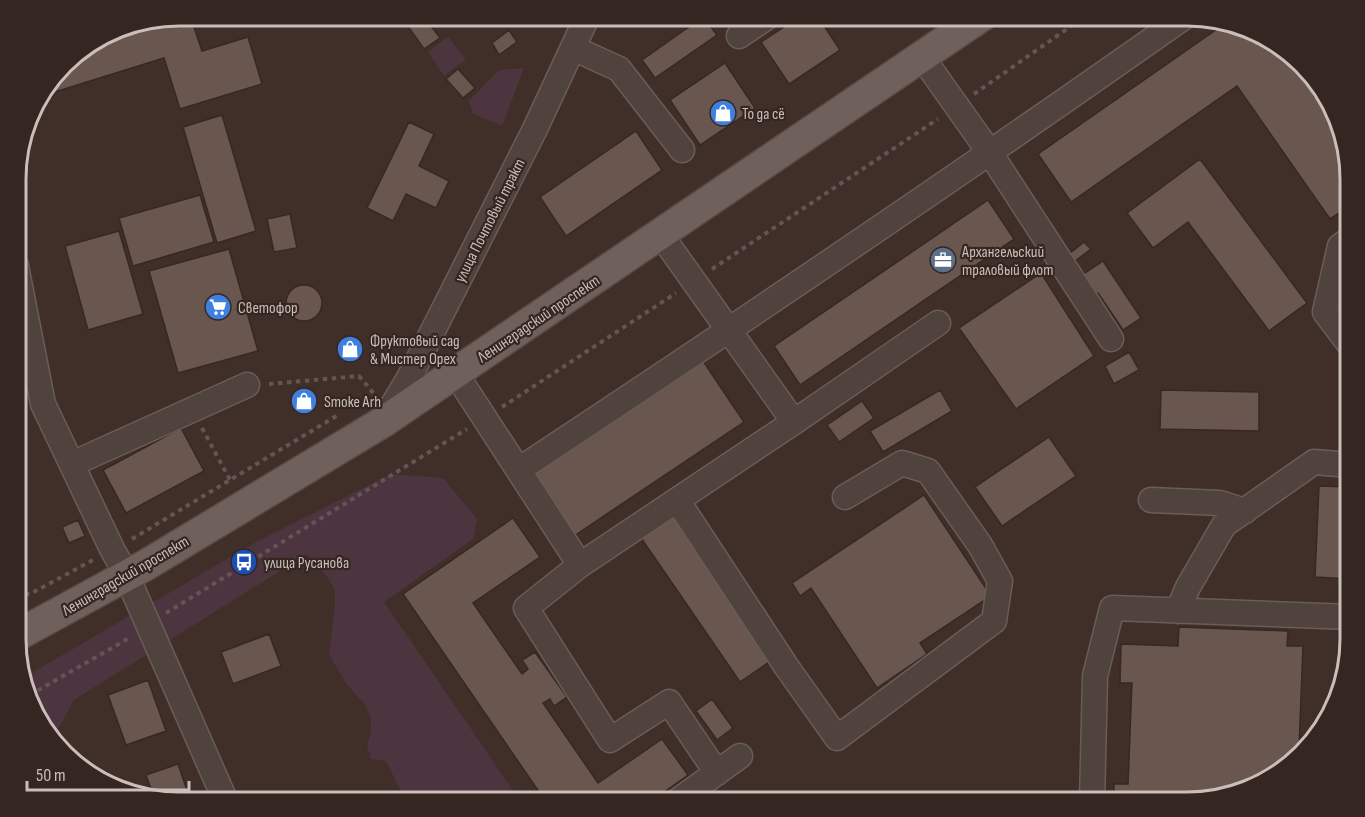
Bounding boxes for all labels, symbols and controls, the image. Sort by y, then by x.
shop icon: То да сё [708,98,738,128]
place label: То да сё [742,105,785,124]
street label: улица Почтовый тракт [451,156,530,286]
place label: Архангельский траловый флот [961,243,1053,280]
office icon: Архангельский траловый флот [928,245,958,275]
street label: Ленинградский проспект [473,271,603,368]
supermarket icon: Светофор [203,292,233,322]
place label: Светофор [238,299,298,318]
place label: Фруктовый сад & Мистер Орех [370,332,460,369]
shop icon: Фруктовый сад & Мистер Орех [335,334,365,364]
shop icon: Smoke Arh [289,386,319,416]
place label: Smoke Arh [324,393,381,412]
street label: Ленинградский проспект [58,532,192,621]
bus stop icon: улица Русанова [229,547,259,577]
place label: улица Русанова [264,554,349,573]
scale bar [27,754,189,792]
text: 50 m [36,765,66,786]

